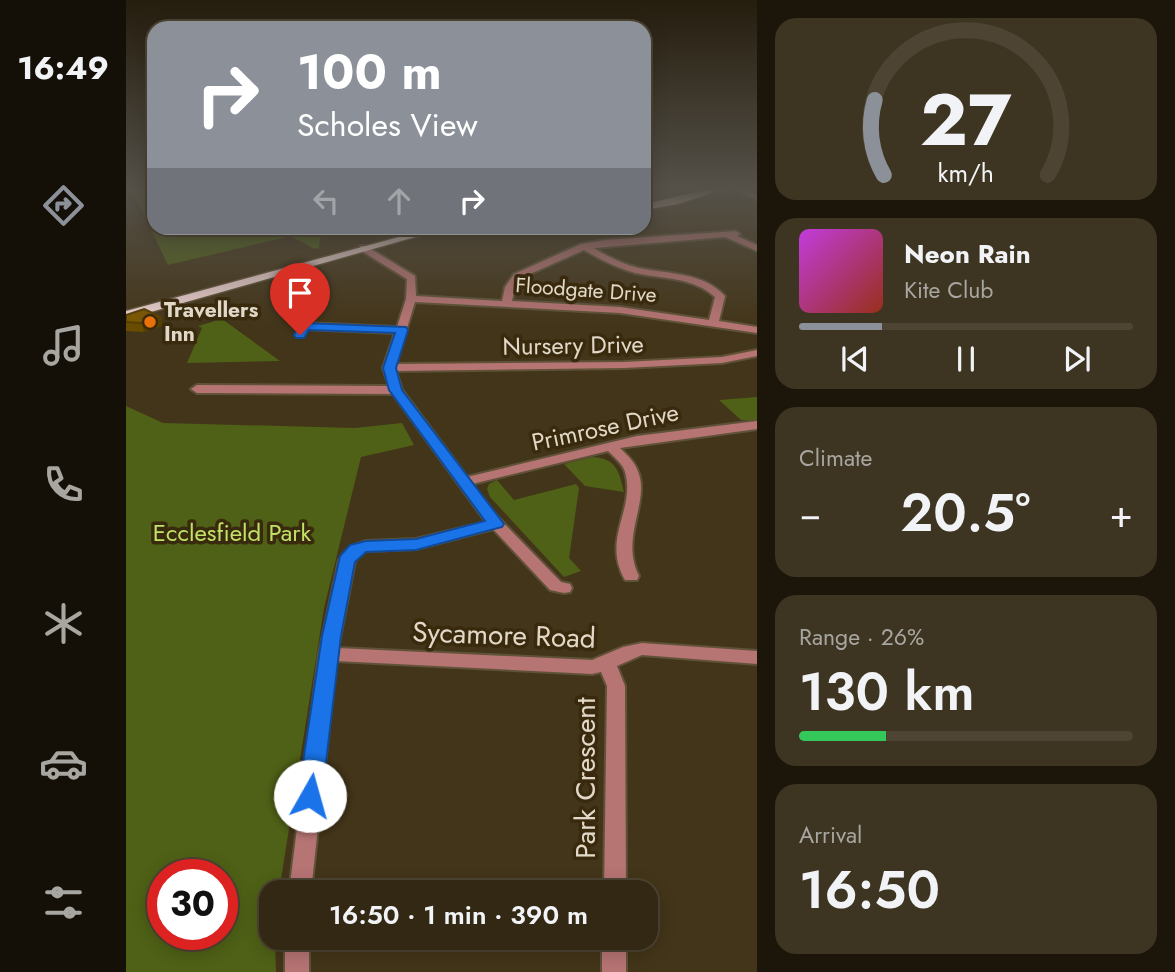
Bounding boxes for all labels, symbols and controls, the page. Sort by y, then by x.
text: 100 m [297,37,442,107]
text: 16:49 [17,45,109,91]
icon: right [182,49,273,140]
text: 27 [920,67,1012,172]
text: Scholes View [297,102,478,148]
text: km/h [938,155,994,191]
icon: directions [39,181,88,230]
icon: left [307,182,345,220]
icon: ahead [380,182,418,220]
icon: right [453,182,491,220]
text: Neon Rain [904,235,1031,273]
pin [270,263,330,335]
street label: Floodgate Drive [515,270,658,310]
text: Kite Club [904,273,993,307]
icon: arrive [281,274,319,312]
place label: Travellers Inn [164,295,259,349]
marker: Travellers Inn [142,314,158,330]
icon: music [39,321,88,370]
street label: Nursery Drive [502,326,644,364]
icon: previous [836,340,874,378]
icon: pause [947,340,985,378]
icon: next [1058,340,1096,378]
street label: Primrose Drive [528,394,682,460]
text: Climate [799,441,872,475]
icon: phone [39,460,88,509]
text: 20.5° [901,475,1030,551]
text: − [799,486,821,541]
text: + [1110,486,1133,541]
park label: Ecclesfield Park [153,515,312,550]
icon: climate [39,599,88,648]
street label: Sycamore Road [412,611,596,659]
text: Range · 26% [799,620,924,654]
text: 130 km [799,654,974,730]
street label: Park Crescent [565,697,606,859]
icon: car [39,739,88,788]
position arrow [273,759,347,833]
text: Arrival [799,818,862,852]
text: 16:50 [799,852,940,928]
speed limit sign: 30 [147,859,238,950]
icon: filters [39,878,88,927]
text: 16:50 · 1 min · 390 m [329,896,588,934]

